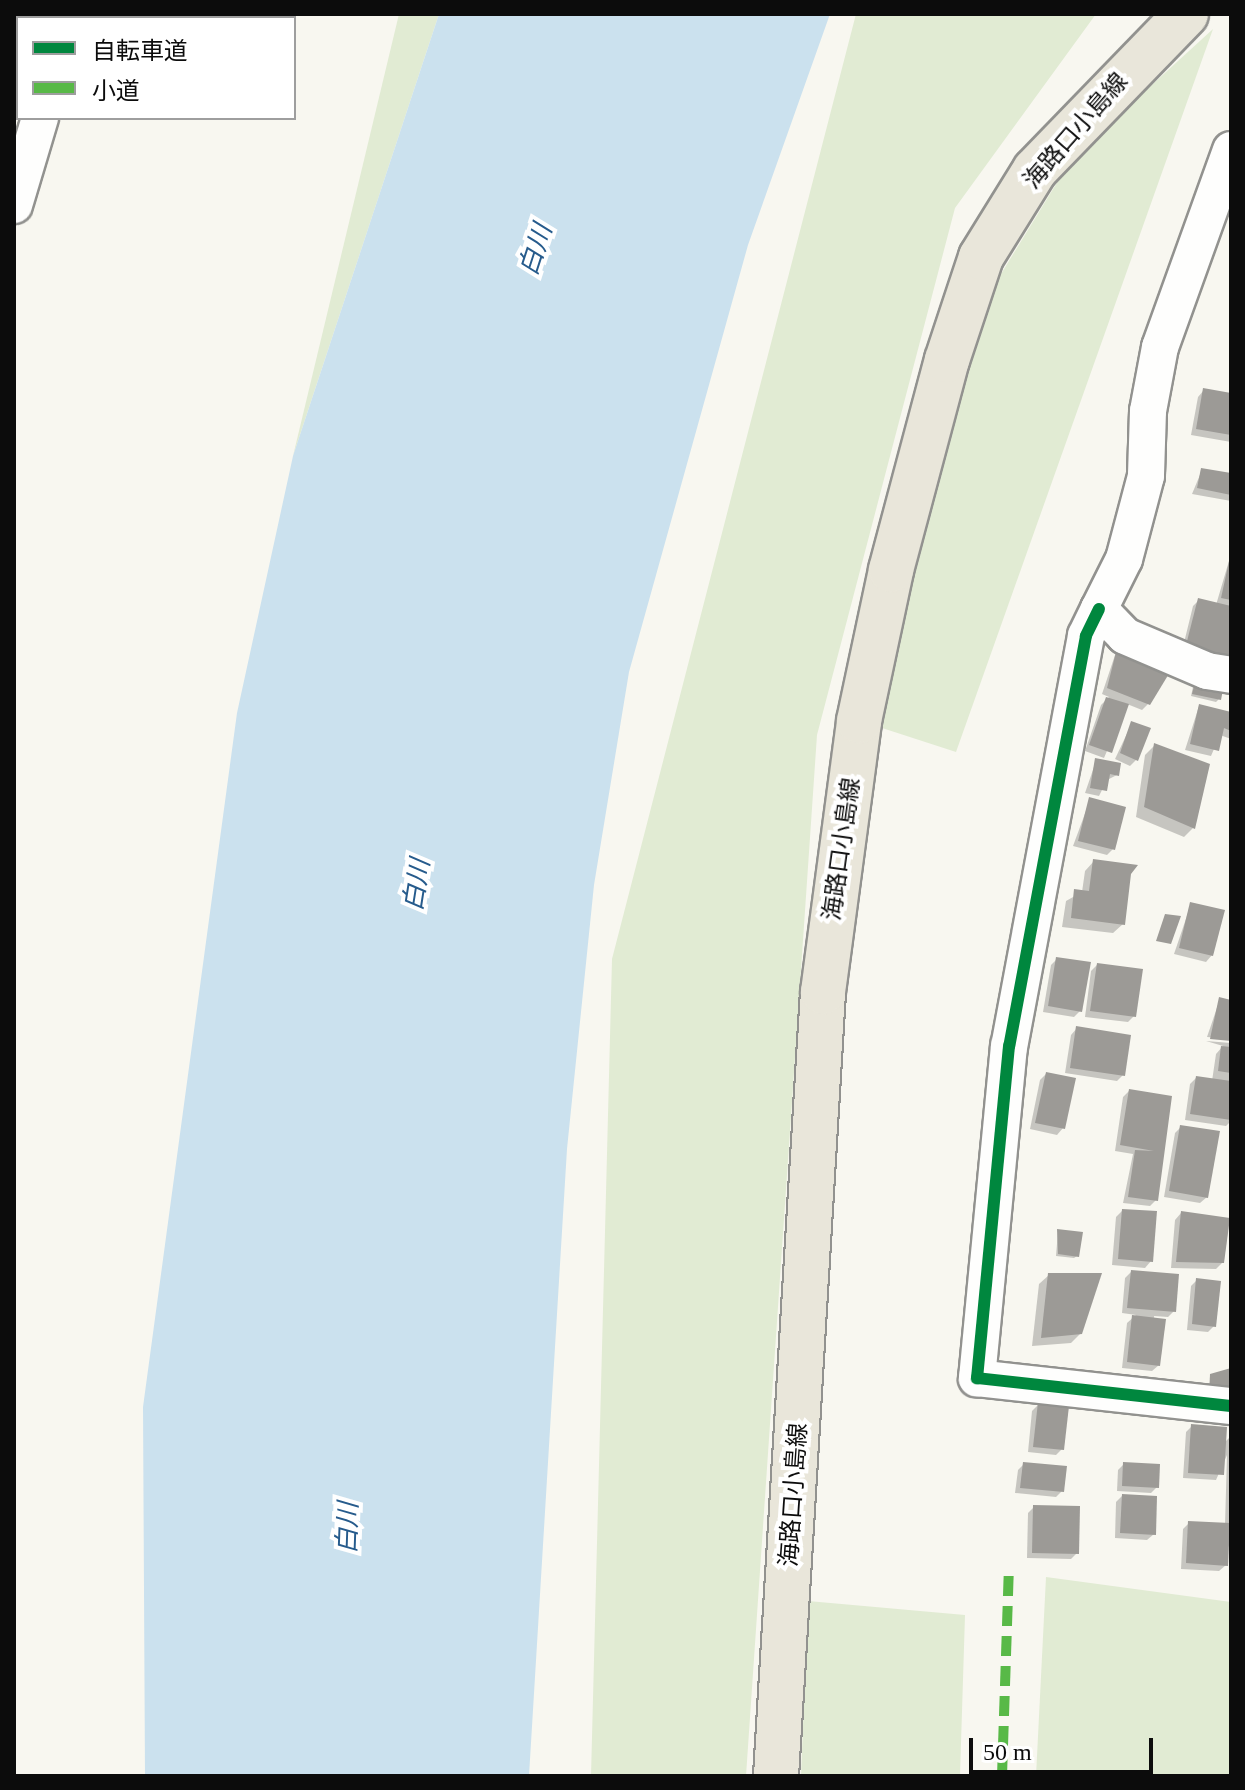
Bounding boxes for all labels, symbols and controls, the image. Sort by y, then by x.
legend [16,16,296,120]
text: 自転車道 [92,38,188,64]
street label: 海路口小島線 [1018,67,1134,195]
text: 小道 [92,78,140,104]
water label: 白川 [513,220,559,280]
street label: 海路口小島線 [818,776,866,922]
water label: 白川 [398,857,436,913]
street label: 海路口小島線 [775,1422,813,1568]
water label: 白川 [332,1501,364,1555]
scale bar [973,1722,1157,1772]
text: 50 m [983,1739,1032,1765]

